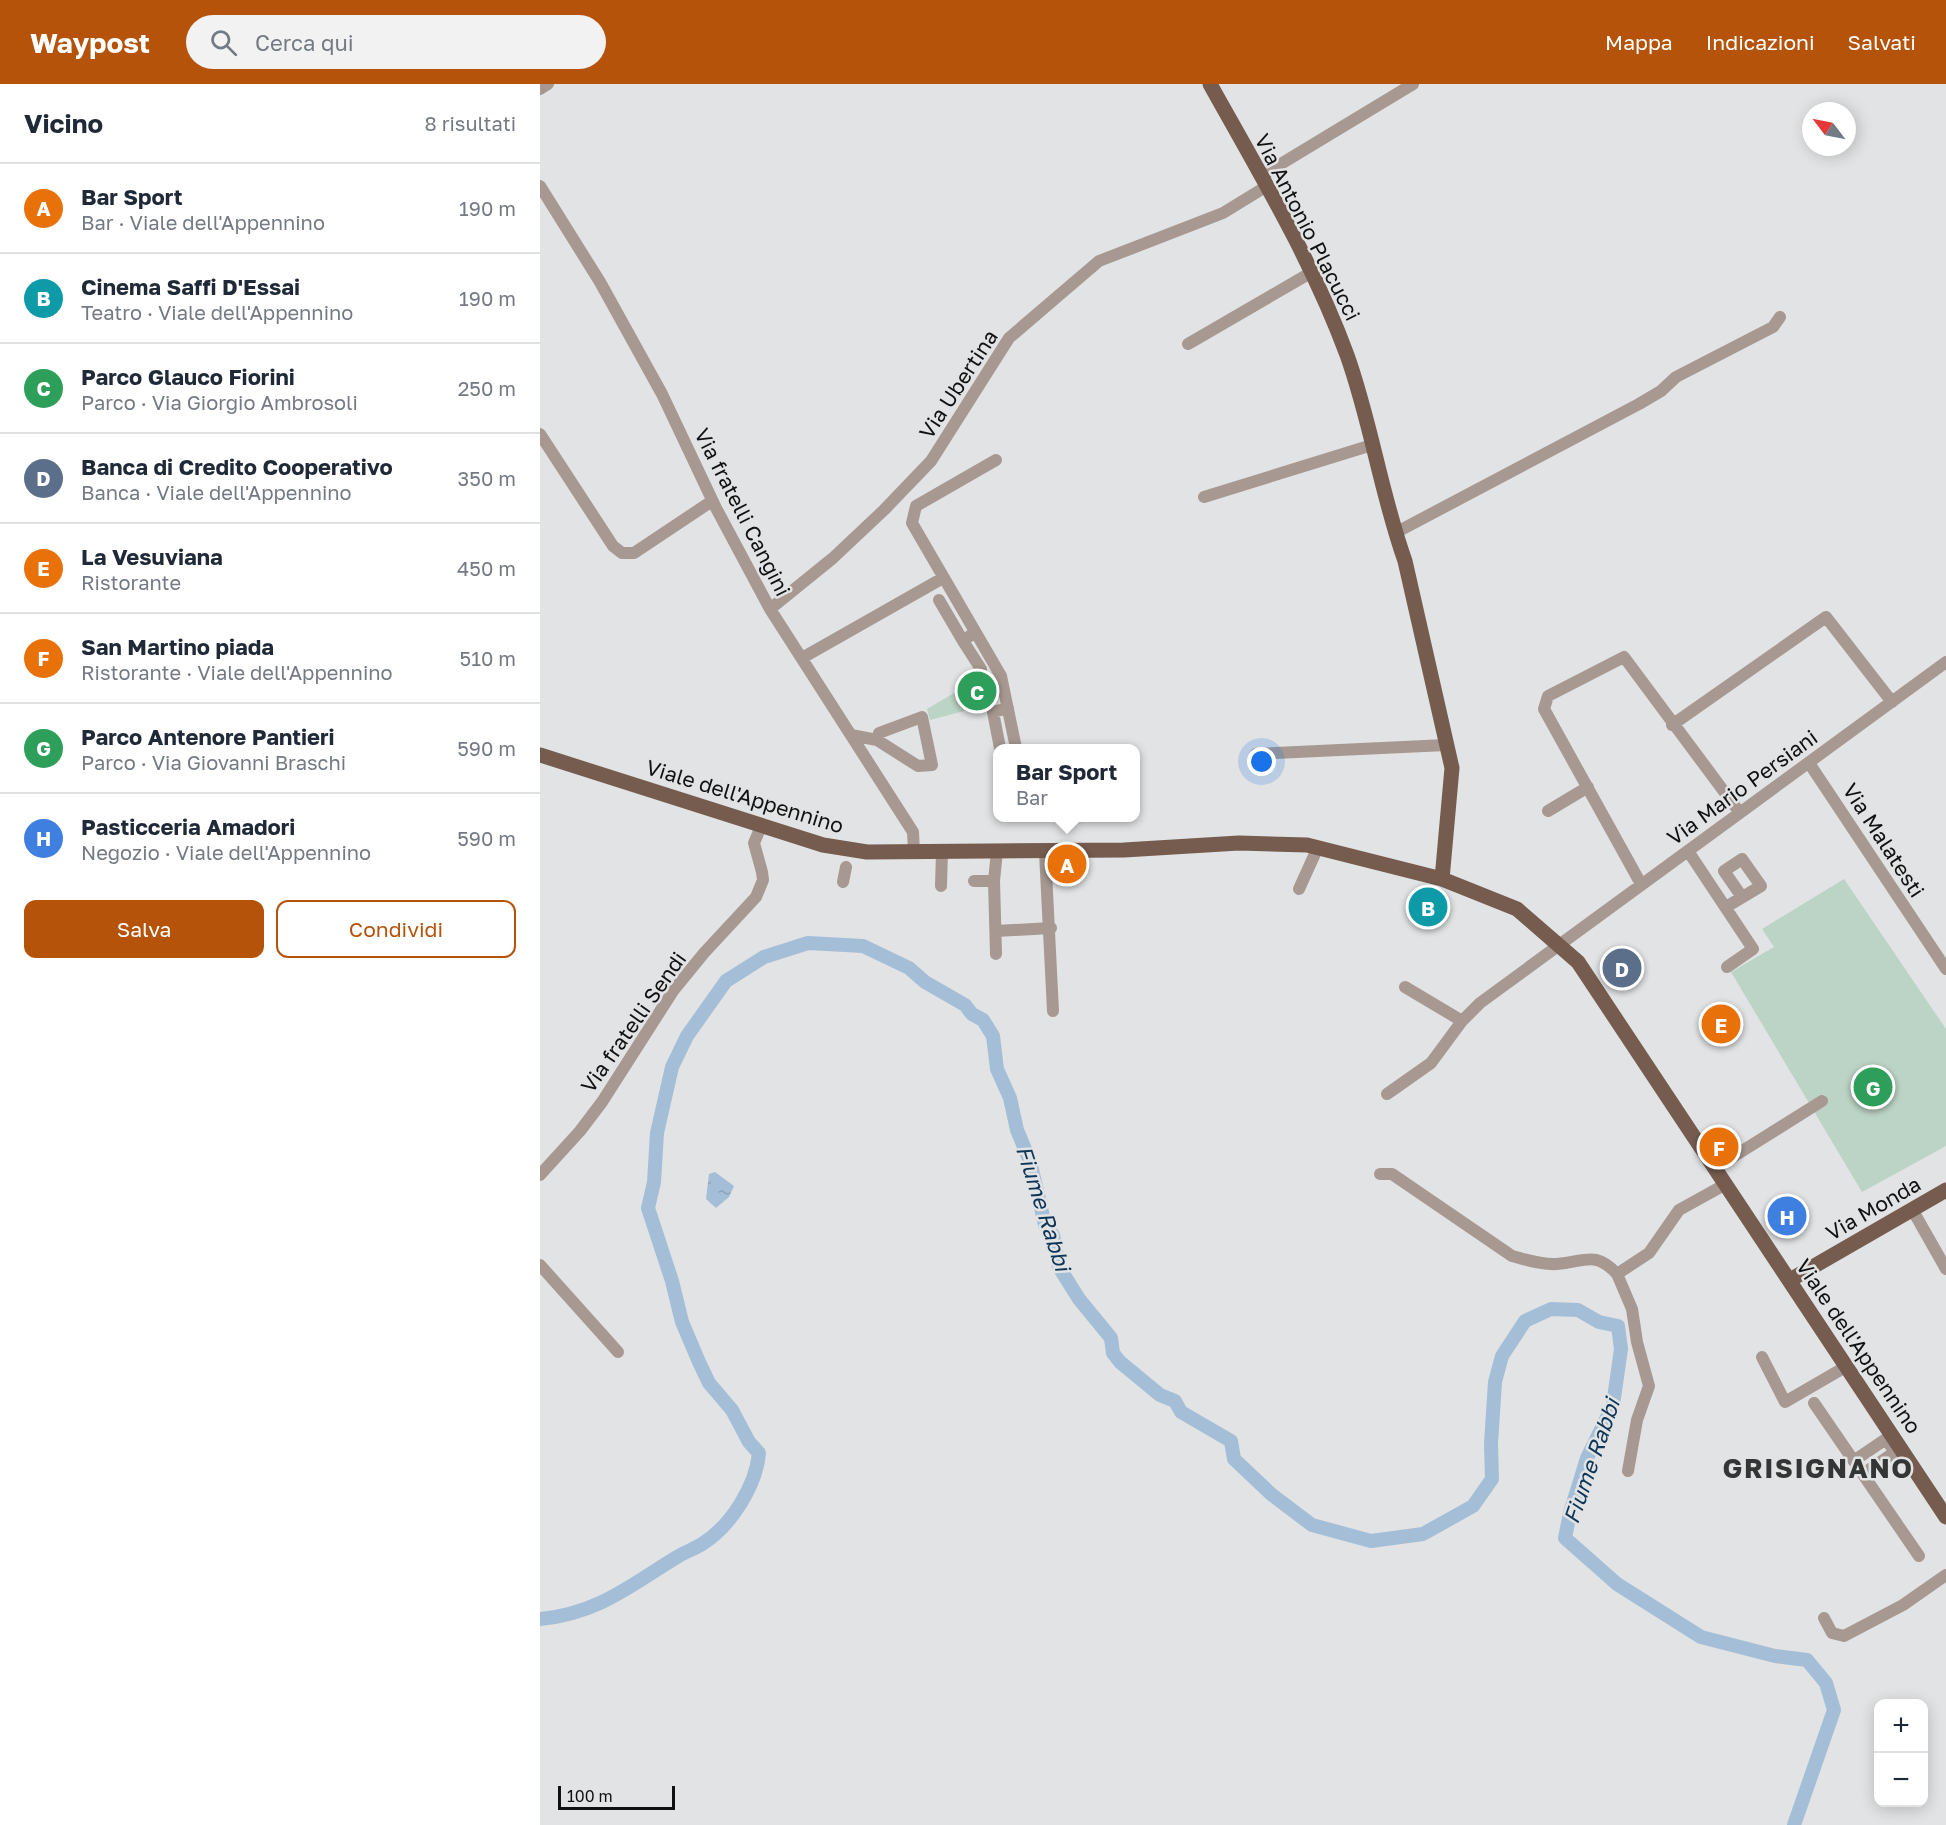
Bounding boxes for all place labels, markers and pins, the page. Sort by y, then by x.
pin: C [958,668,996,714]
pin: A [1048,842,1086,886]
pin: B [1408,884,1448,930]
pin: D [1602,946,1642,990]
pin: E [1702,1002,1740,1046]
pin: G [1854,1064,1892,1110]
pin: F [1700,1124,1738,1170]
pin: H [1768,1194,1806,1238]

